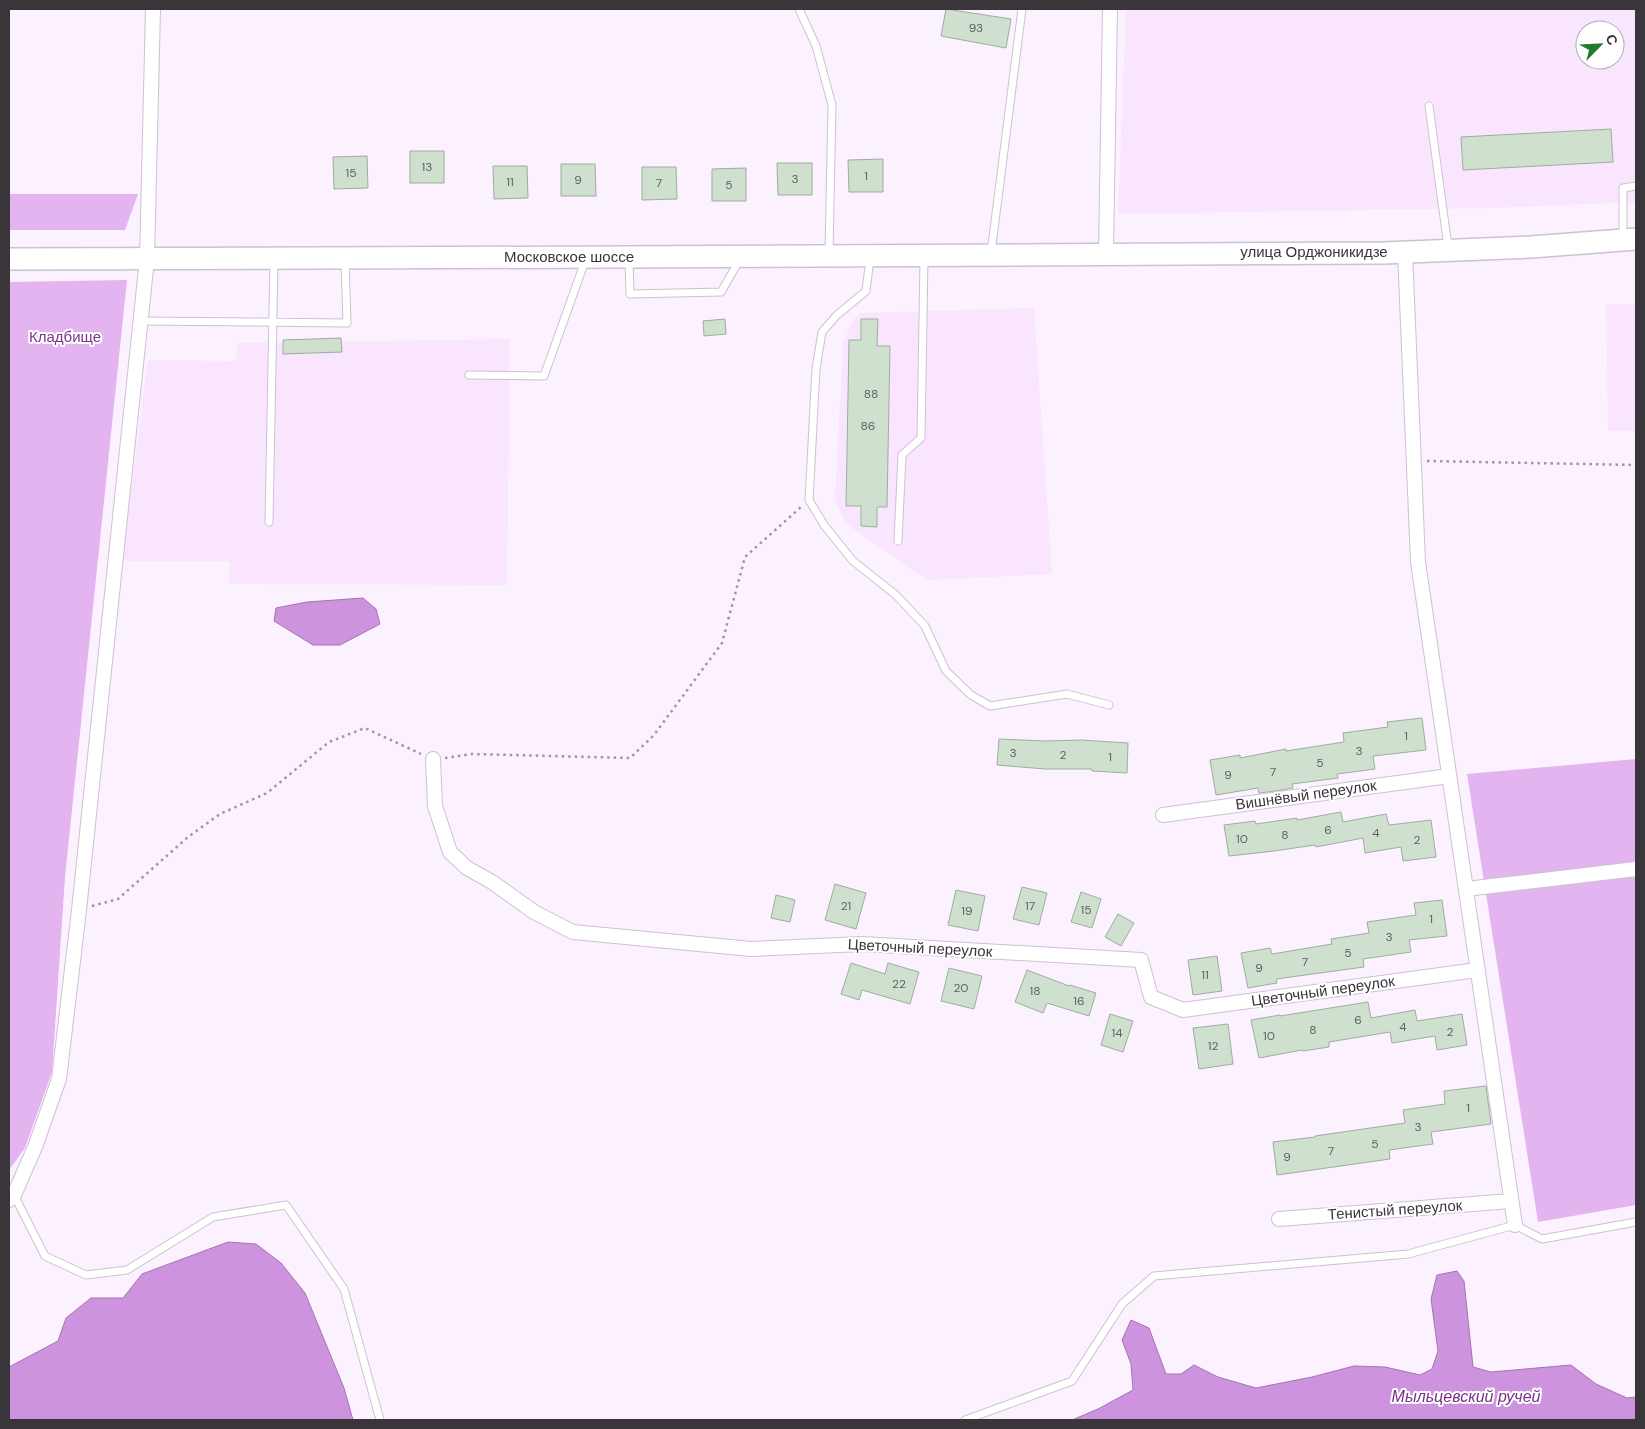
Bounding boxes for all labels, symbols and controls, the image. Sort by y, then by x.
house number: 93 [969,20,983,36]
north arrow [1575,20,1625,70]
text: С [1602,31,1622,48]
house number: 13 [422,159,432,175]
house number: 15 [345,165,357,181]
house number: 1 [864,168,868,184]
house number: 3 [791,171,799,187]
house number: 9 [574,172,582,188]
house number: 11 [506,174,514,190]
house number: 7 [656,175,662,191]
house number: 5 [725,177,733,193]
street label: улица Орджоникидзе [1240,242,1388,262]
street label: Московское шоссе [504,247,634,267]
park label: Кладбище [29,327,101,347]
house number: 88 [864,386,878,402]
house number: 86 [861,418,875,434]
house number: 1 [1404,728,1408,744]
house number: 3 [1355,743,1363,759]
house number: 3 [1009,745,1017,761]
house number: 2 [1060,747,1067,763]
house number: 1 [1108,749,1112,765]
house number: 5 [1316,755,1324,771]
house number: 7 [1270,764,1276,780]
house number: 9 [1224,767,1232,783]
street label: Вишнёвый переулок [1234,775,1378,815]
house number: 6 [1324,822,1332,838]
house number: 4 [1372,825,1380,841]
house number: 8 [1281,827,1289,843]
house number: 10 [1236,831,1248,847]
house number: 2 [1414,832,1421,848]
house number: 21 [841,898,851,914]
house number: 17 [1025,898,1035,914]
house number: 15 [1080,902,1092,918]
house number: 19 [961,903,973,919]
house number: 1 [1429,911,1433,927]
house number: 3 [1385,929,1393,945]
street label: Цветочный переулок [847,934,993,962]
house number: 5 [1344,945,1352,961]
house number: 7 [1302,954,1308,970]
house number: 9 [1255,960,1263,976]
house number: 11 [1201,967,1209,983]
street label: Цветочный переулок [1250,971,1396,1011]
house number: 22 [892,976,906,992]
house number: 20 [953,980,969,996]
house number: 18 [1029,983,1041,999]
house number: 16 [1073,993,1085,1009]
house number: 6 [1354,1012,1362,1028]
house number: 4 [1399,1019,1407,1035]
house number: 8 [1309,1022,1317,1038]
house number: 2 [1447,1024,1454,1040]
house number: 14 [1111,1025,1123,1041]
house number: 10 [1263,1028,1275,1044]
house number: 12 [1208,1038,1218,1054]
house number: 1 [1466,1100,1470,1116]
house number: 3 [1414,1119,1422,1135]
house number: 5 [1371,1136,1379,1152]
house number: 7 [1328,1143,1334,1159]
house number: 9 [1283,1149,1291,1165]
street label: Тенистый переулок [1327,1195,1463,1225]
water label: Мыльцевский ручей [1392,1386,1541,1407]

